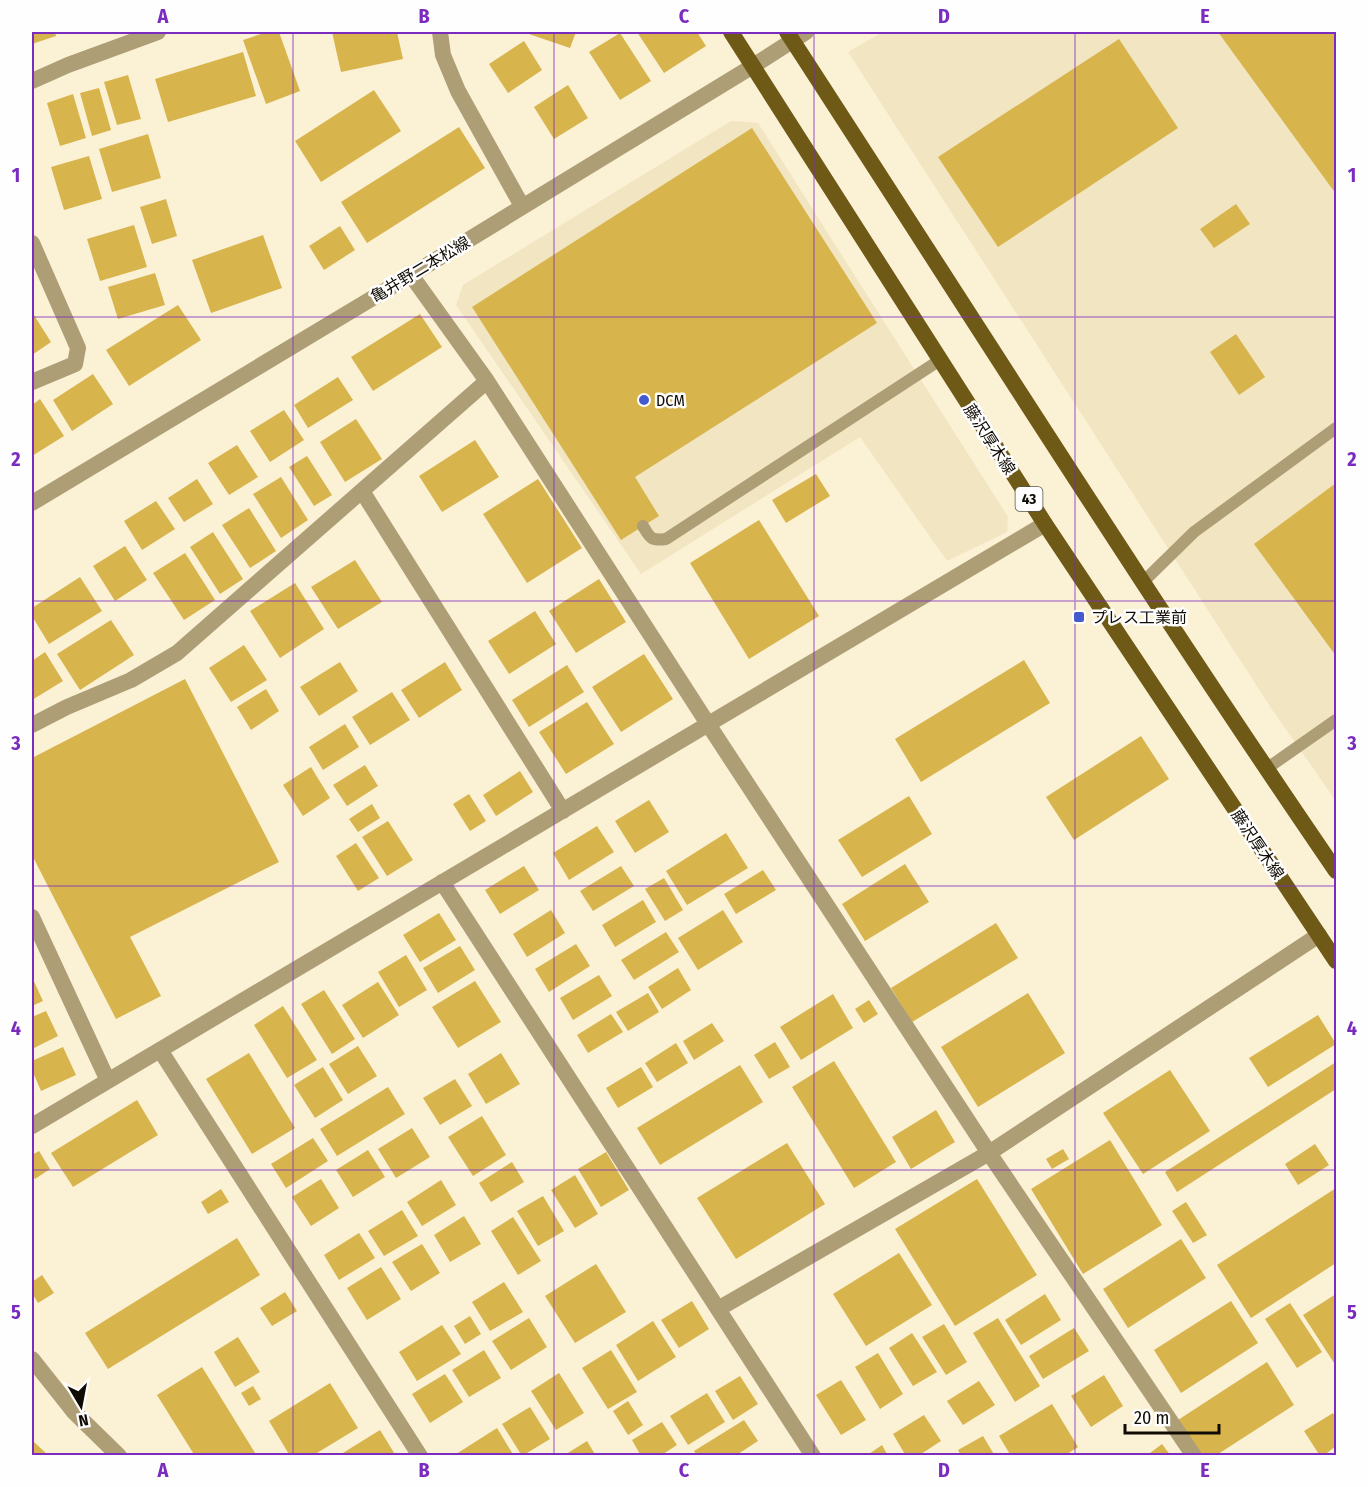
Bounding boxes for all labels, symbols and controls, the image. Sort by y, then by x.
text: A [157,4,170,28]
text: B [418,4,430,28]
text: C [679,4,690,28]
text: D [938,4,950,28]
text: E [1200,4,1210,28]
text: 1 [12,163,20,187]
text: 1 [1348,163,1356,187]
street label: 亀井野二本松線 [367,232,473,306]
place label: DCM [656,391,685,410]
marker: DCM [637,393,651,407]
street label: 藤沢厚木線 [960,401,1019,478]
text: 2 [10,447,21,471]
text: 2 [1346,447,1357,471]
road number: 43 [1016,487,1042,511]
place label: プレス工業前 [1091,608,1187,627]
marker: プレス工業前 [1072,610,1086,624]
text: 3 [10,731,21,755]
text: 3 [1346,731,1357,755]
street label: 藤沢厚木線 [1227,806,1288,883]
text: 4 [11,1016,21,1040]
text: 4 [1347,1016,1357,1040]
text: 5 [11,1300,21,1324]
text: 5 [1347,1300,1357,1324]
north arrow [51,1376,111,1436]
scale bar [1125,1397,1220,1435]
text: 20 m [1134,1407,1169,1429]
text: N [77,1410,90,1430]
text: A [157,1458,170,1482]
text: B [418,1458,430,1482]
text: C [679,1458,690,1482]
text: D [938,1458,950,1482]
text: E [1200,1458,1210,1482]

